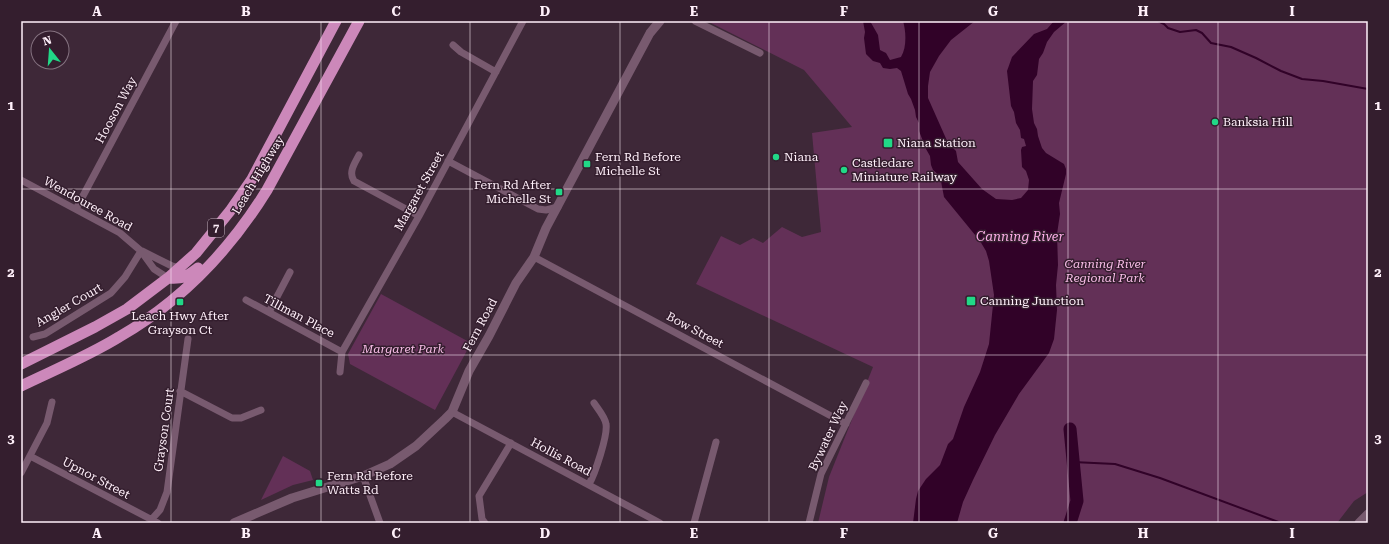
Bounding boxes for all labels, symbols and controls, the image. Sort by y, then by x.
text: A [92,4,102,19]
text: B [241,4,251,19]
text: C [391,4,401,19]
text: D [540,4,550,19]
text: E [690,4,698,19]
text: F [840,4,848,19]
text: G [988,4,998,19]
text: H [1138,4,1149,19]
text: I [1289,4,1295,19]
north arrow [30,30,70,70]
text: N [41,33,54,48]
street label: Hooson Way [93,74,140,146]
text: 1 [7,98,15,113]
text: 1 [1374,98,1382,113]
place label: Banksia Hill [1223,115,1293,129]
marker: Banksia Hill [1210,117,1220,127]
street label: Leach Highway [229,132,287,217]
place label: Niana Station [897,136,976,150]
marker: Niana Station [882,137,894,149]
street label: Margaret Street [391,148,447,233]
place label: Fern Rd Before Michelle St [595,150,681,178]
place label: Niana [784,150,819,164]
marker: Niana [771,152,781,162]
place label: Castledare Miniature Railway [852,156,958,184]
marker: Fern Rd Before Michelle St [582,159,592,169]
marker: Castledare Miniature Railway [839,165,849,175]
street label: Wendouree Road [41,174,135,234]
place label: Fern Rd After Michelle St [474,178,552,206]
marker: Fern Rd After Michelle St [554,187,564,197]
road number: 7 [208,219,224,237]
water label: Canning River [976,229,1064,244]
park label: Canning River Regional Park [1064,257,1146,285]
text: 2 [7,265,15,280]
text: 2 [1374,265,1382,280]
street label: Angler Court [33,280,105,330]
street label: Tillman Place [261,291,337,341]
place label: Canning Junction [980,294,1084,308]
marker: Canning Junction [965,295,977,307]
street label: Fern Road [460,296,500,354]
marker: Leach Hwy After Grayson Ct [175,297,185,307]
place label: Leach Hwy After Grayson Ct [131,309,229,337]
street label: Bow Street [664,309,726,351]
park label: Margaret Park [361,342,444,356]
street label: Grayson Court [151,387,177,473]
street label: Bywater Way [806,398,851,473]
text: 3 [7,431,15,446]
text: 3 [1374,431,1382,446]
street label: Hollis Road [528,435,594,479]
street label: Upnor Street [60,454,133,502]
place label: Fern Rd Before Watts Rd [327,469,413,497]
marker: Fern Rd Before Watts Rd [314,478,324,488]
text: A [92,526,102,541]
text: B [241,526,251,541]
text: C [391,526,401,541]
text: D [540,526,550,541]
text: E [690,526,698,541]
text: F [840,526,848,541]
text: G [988,526,998,541]
text: H [1138,526,1149,541]
text: I [1289,526,1295,541]

